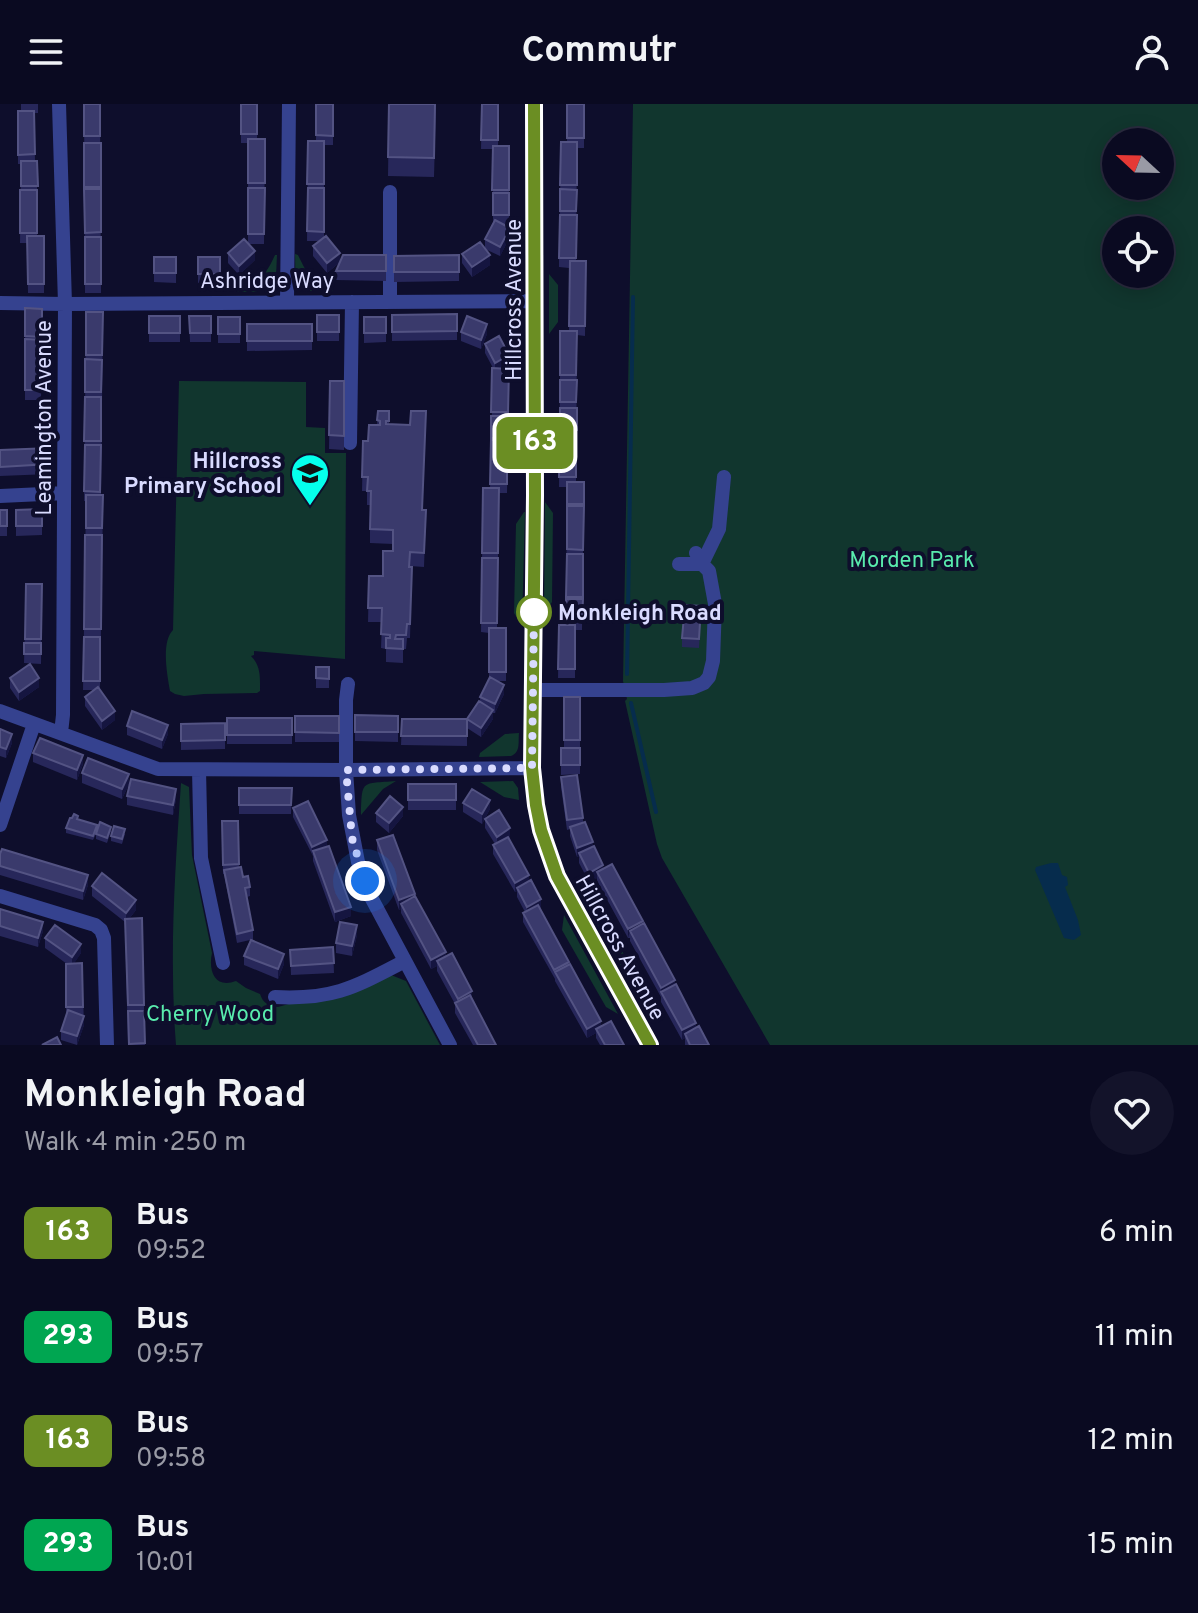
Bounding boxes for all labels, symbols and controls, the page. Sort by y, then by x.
text: Commutr [521,29,677,75]
icon: menu [24,30,68,74]
icon: person [1130,30,1174,74]
north arrow [1102,128,1174,200]
map controls [1102,128,1174,288]
button: locate [1102,216,1174,288]
street label: Hillcross Avenue [502,219,529,381]
street label: Ashridge Way [200,269,334,296]
street label: Leamington Avenue [32,320,59,516]
line badge: 163 [489,417,581,469]
text: 163 [512,425,558,461]
place label: Hillcross Primary School [124,449,282,501]
school or university icon: Hillcross Primary School [289,452,331,507]
park label: Morden Park [849,548,975,575]
marker: Monkleigh Road [517,595,551,629]
place label: Monkleigh Road [558,601,722,628]
your location [345,861,385,901]
street label: Hillcross Avenue [568,871,670,1026]
park label: Cherry Wood [146,1002,274,1029]
button: heart [1090,1071,1174,1155]
text: Monkleigh Road [24,1072,307,1121]
text: Walk · 4 min · 250 m [24,1127,246,1160]
text: Bus [136,1198,189,1235]
text: 163 [45,1215,91,1251]
text: 6 min [1099,1215,1174,1252]
text: 09:52 [136,1235,206,1268]
text: Bus [136,1302,189,1339]
text: 293 [42,1319,94,1355]
text: 11 min [1095,1319,1174,1356]
text: 09:57 [136,1339,204,1372]
text: Bus [136,1406,189,1443]
text: 163 [45,1423,91,1459]
text: 12 min [1087,1423,1174,1460]
text: 09:58 [136,1443,206,1476]
text: Bus [136,1510,189,1547]
text: 293 [42,1527,94,1563]
text: 15 min [1087,1527,1174,1564]
text: 10:01 [136,1547,195,1580]

